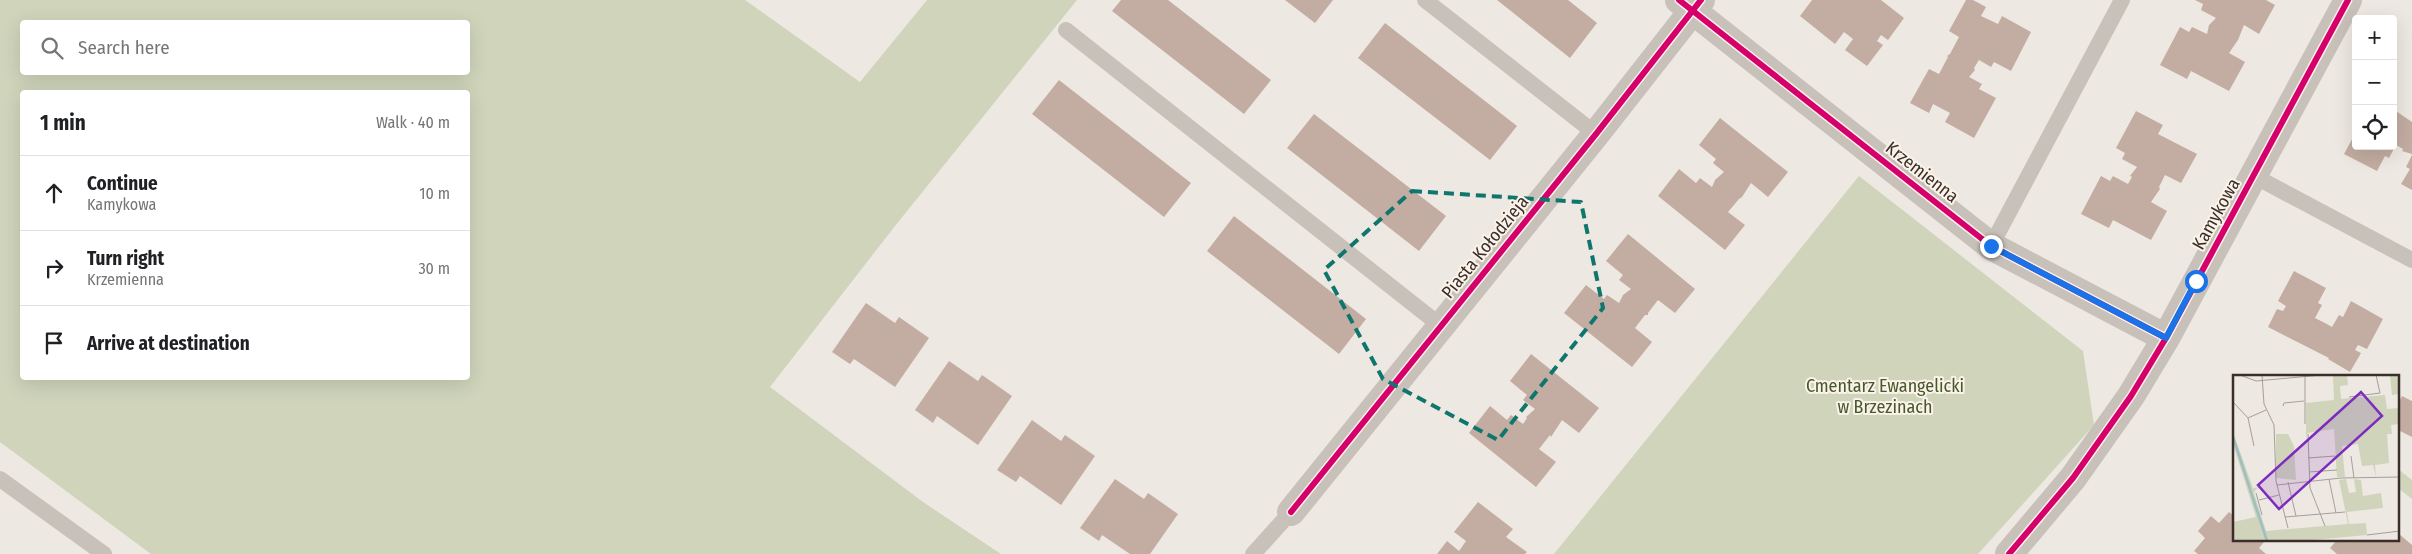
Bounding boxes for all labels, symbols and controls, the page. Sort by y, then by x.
map controls [2352,15,2397,150]
button: + [2352,15,2397,60]
search box [20,20,470,75]
icon: search [38,34,66,62]
text: Search here [78,36,170,59]
button: − [2352,60,2397,105]
button: locate [2352,105,2397,150]
text: 1 min [40,110,86,136]
text: Walk · 40 m [376,113,450,132]
street label: Krzemienna [1881,137,1963,207]
text: Continue [87,172,158,195]
street label: Kamykowa [2187,174,2245,253]
icon: ahead [40,179,68,207]
text: 10 m [419,184,450,203]
street label: Piasta Kołodzieja [1437,191,1533,303]
text: Kamykowa [87,195,156,214]
route end [1980,235,2003,258]
text: Turn right [87,247,164,270]
icon: right [40,254,68,282]
text: 30 m [418,259,450,278]
text: Krzemienna [87,270,164,289]
route start [2185,270,2208,293]
icon: arrive [40,329,68,357]
text: Arrive at destination [87,332,250,355]
park label: Cmentarz Ewangelicki w Brzezinach [1806,375,1964,418]
inset map [2233,375,2400,542]

